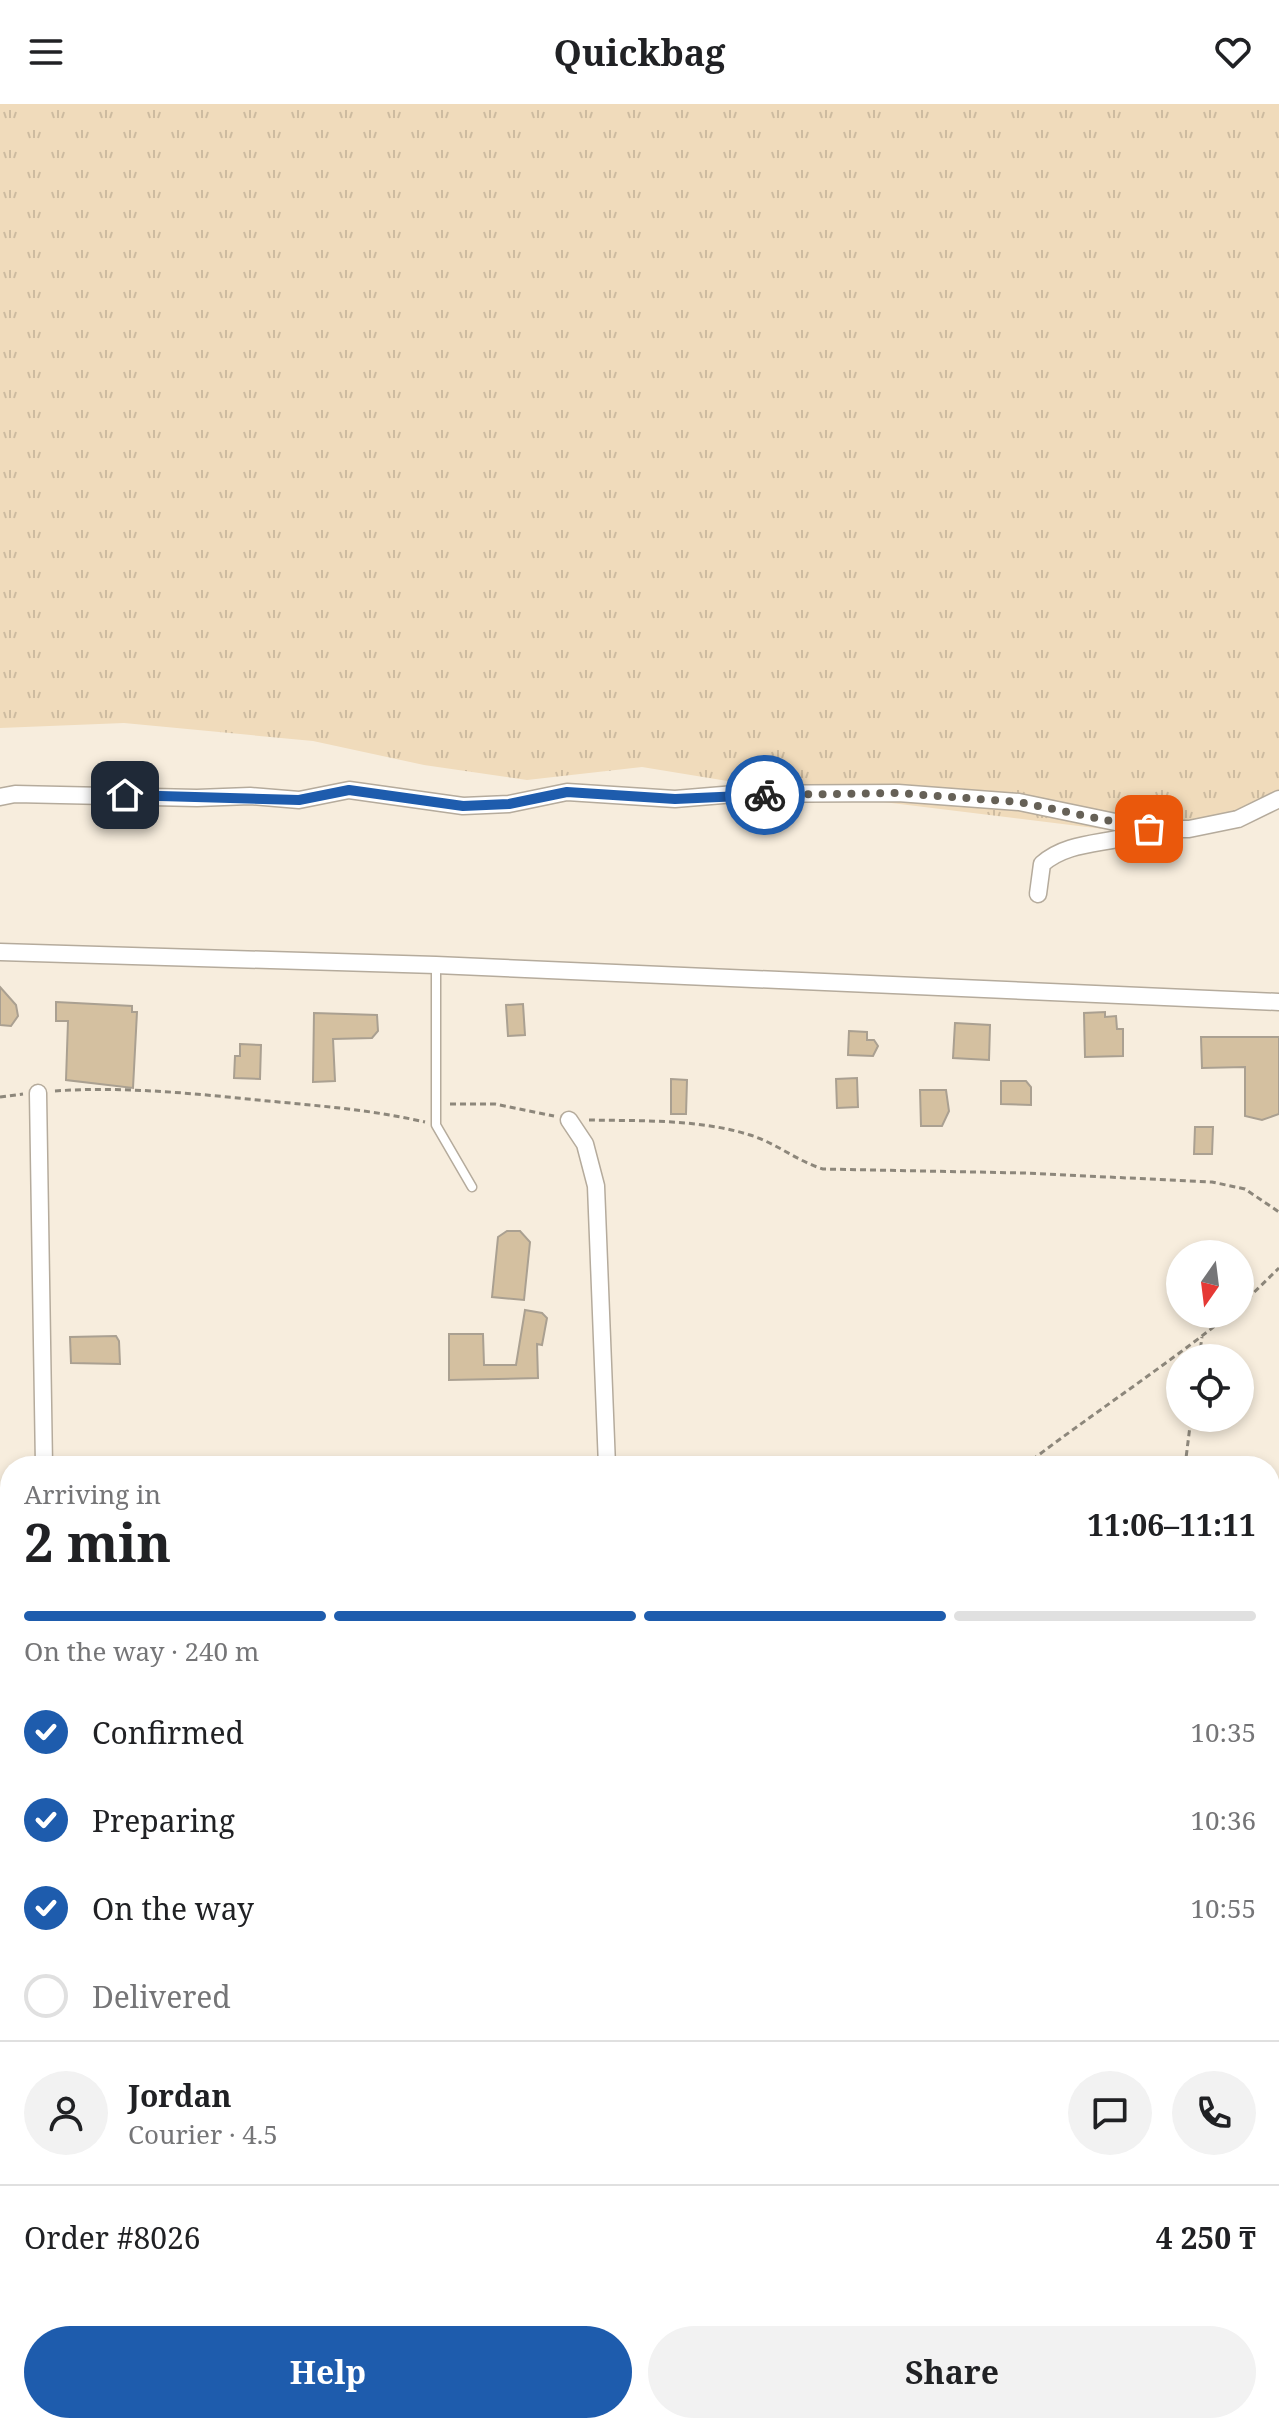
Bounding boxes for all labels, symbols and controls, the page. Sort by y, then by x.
text: Quickbag [553,28,726,77]
icon: menu [24,30,68,74]
icon: heart [1211,30,1255,74]
courier [725,755,805,835]
pin [91,761,159,829]
icon: home [103,773,147,817]
icon: bike [743,773,787,817]
pin [1115,795,1183,863]
icon: bag [1127,807,1171,851]
north arrow [1166,1240,1254,1328]
map controls [1166,1240,1254,1432]
button: locate [1166,1344,1254,1432]
text: Arriving in [24,1476,161,1512]
text: 11:06–11:11 [1087,1504,1256,1545]
text: 2 min [24,1506,171,1577]
text: On the way · 240 m [24,1633,259,1669]
icon: check [24,1710,68,1754]
text: Confirmed [92,1712,244,1753]
text: 10:35 [1190,1714,1256,1750]
icon: check [24,1798,68,1842]
text: Preparing [92,1800,235,1841]
text: 10:36 [1190,1802,1256,1838]
icon: check [24,1886,68,1930]
text: On the way [92,1888,254,1929]
text: 10:55 [1190,1890,1256,1926]
text: Delivered [92,1976,231,2017]
button: person [24,2071,108,2155]
button: chat [1068,2071,1152,2155]
button: phone [1172,2071,1256,2155]
text: Jordan [128,2075,231,2116]
text: Courier · 4.5 [128,2116,278,2152]
text: Order #8026 [24,2217,201,2258]
text: 4 250 ₸ [1156,2217,1256,2258]
button: Help [24,2326,632,2418]
button: Share [648,2326,1256,2418]

